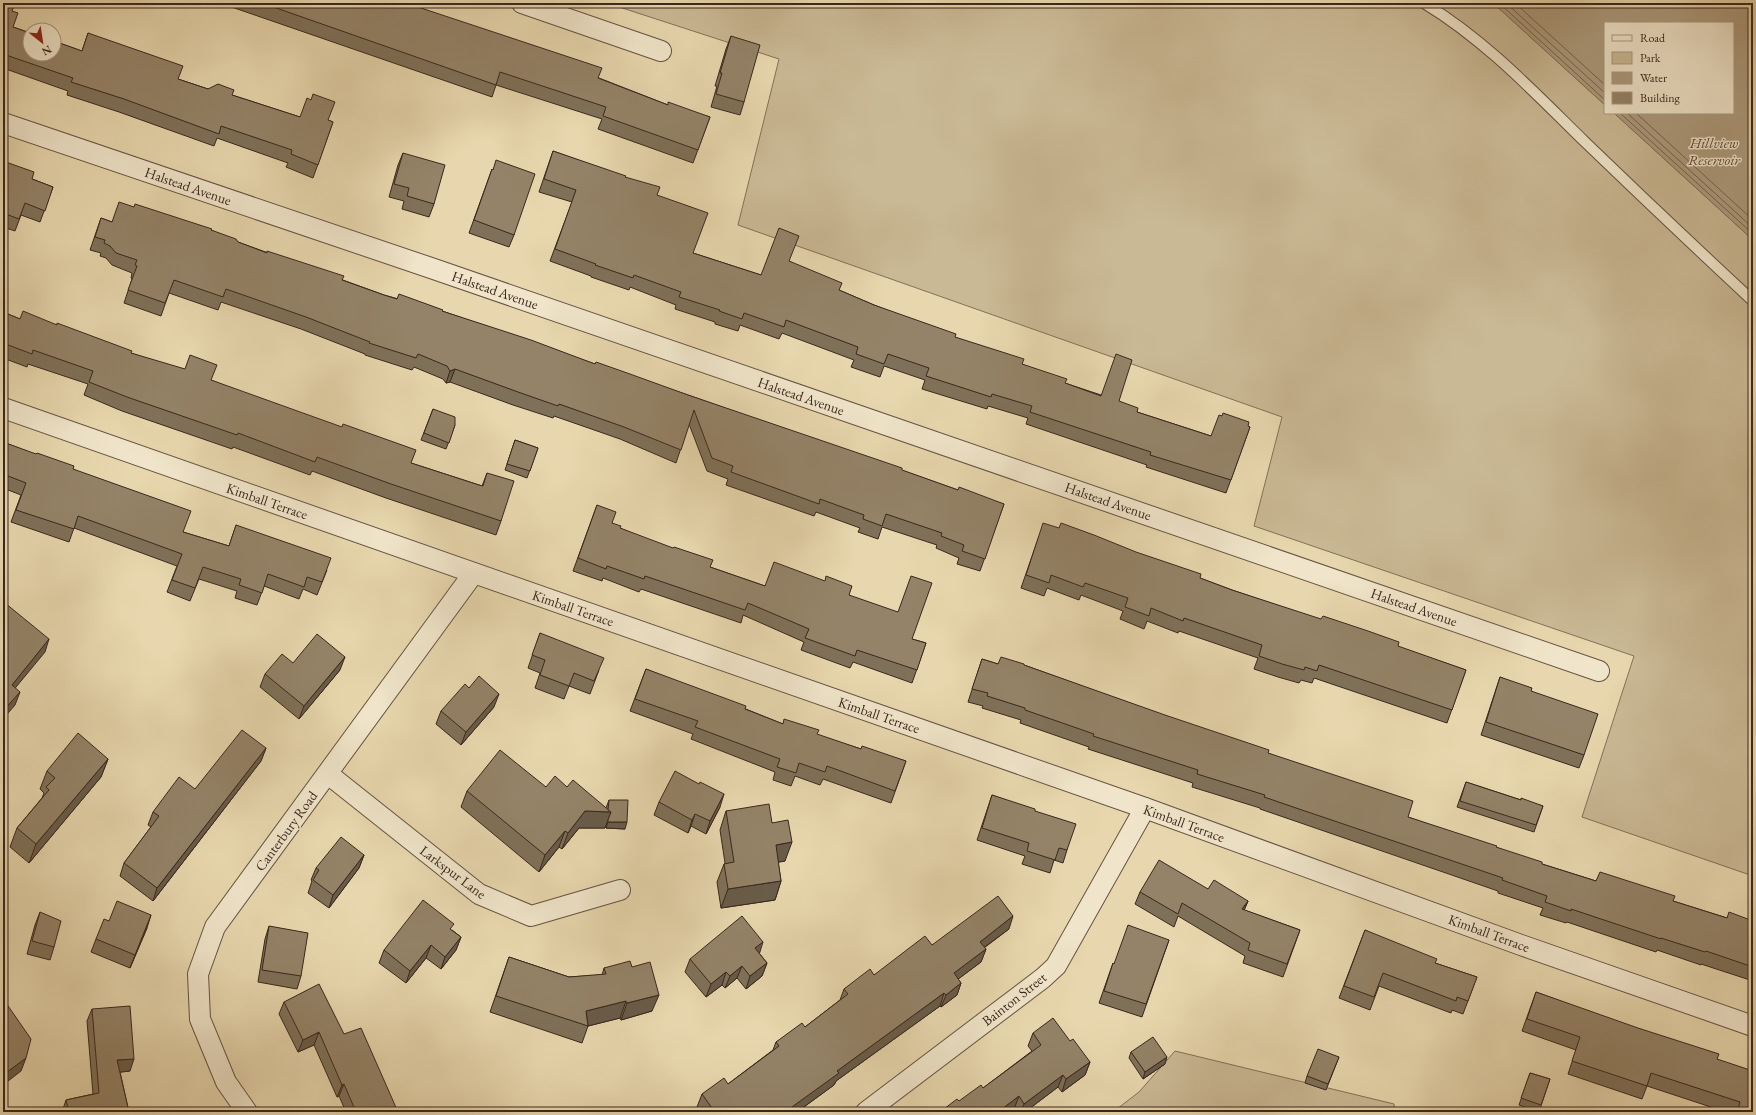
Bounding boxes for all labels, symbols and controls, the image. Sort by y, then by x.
north arrow [22,22,62,62]
legend [1604,22,1734,114]
text: Road [1640,30,1666,46]
text: N [40,42,54,59]
text: Park [1640,50,1661,66]
text: Water [1640,70,1667,86]
text: Building [1640,90,1681,106]
water label: Hillview Reservoir [1688,133,1741,169]
street label: Halstead Avenue [142,163,234,209]
street label: Halstead Avenue [449,267,541,313]
street label: Halstead Avenue [755,373,847,419]
street label: Halstead Avenue [1062,478,1154,524]
street label: Kimball Terrace [224,479,311,524]
street label: Halstead Avenue [1368,584,1460,630]
street label: Kimball Terrace [530,586,617,631]
street label: Kimball Terrace [836,693,923,738]
street label: Canterbury Road [251,787,322,875]
street label: Kimball Terrace [1141,800,1228,846]
street label: Larkspur Lane [416,841,490,903]
street label: Kimball Terrace [1446,910,1533,956]
street label: Bainton Street [978,968,1050,1030]

